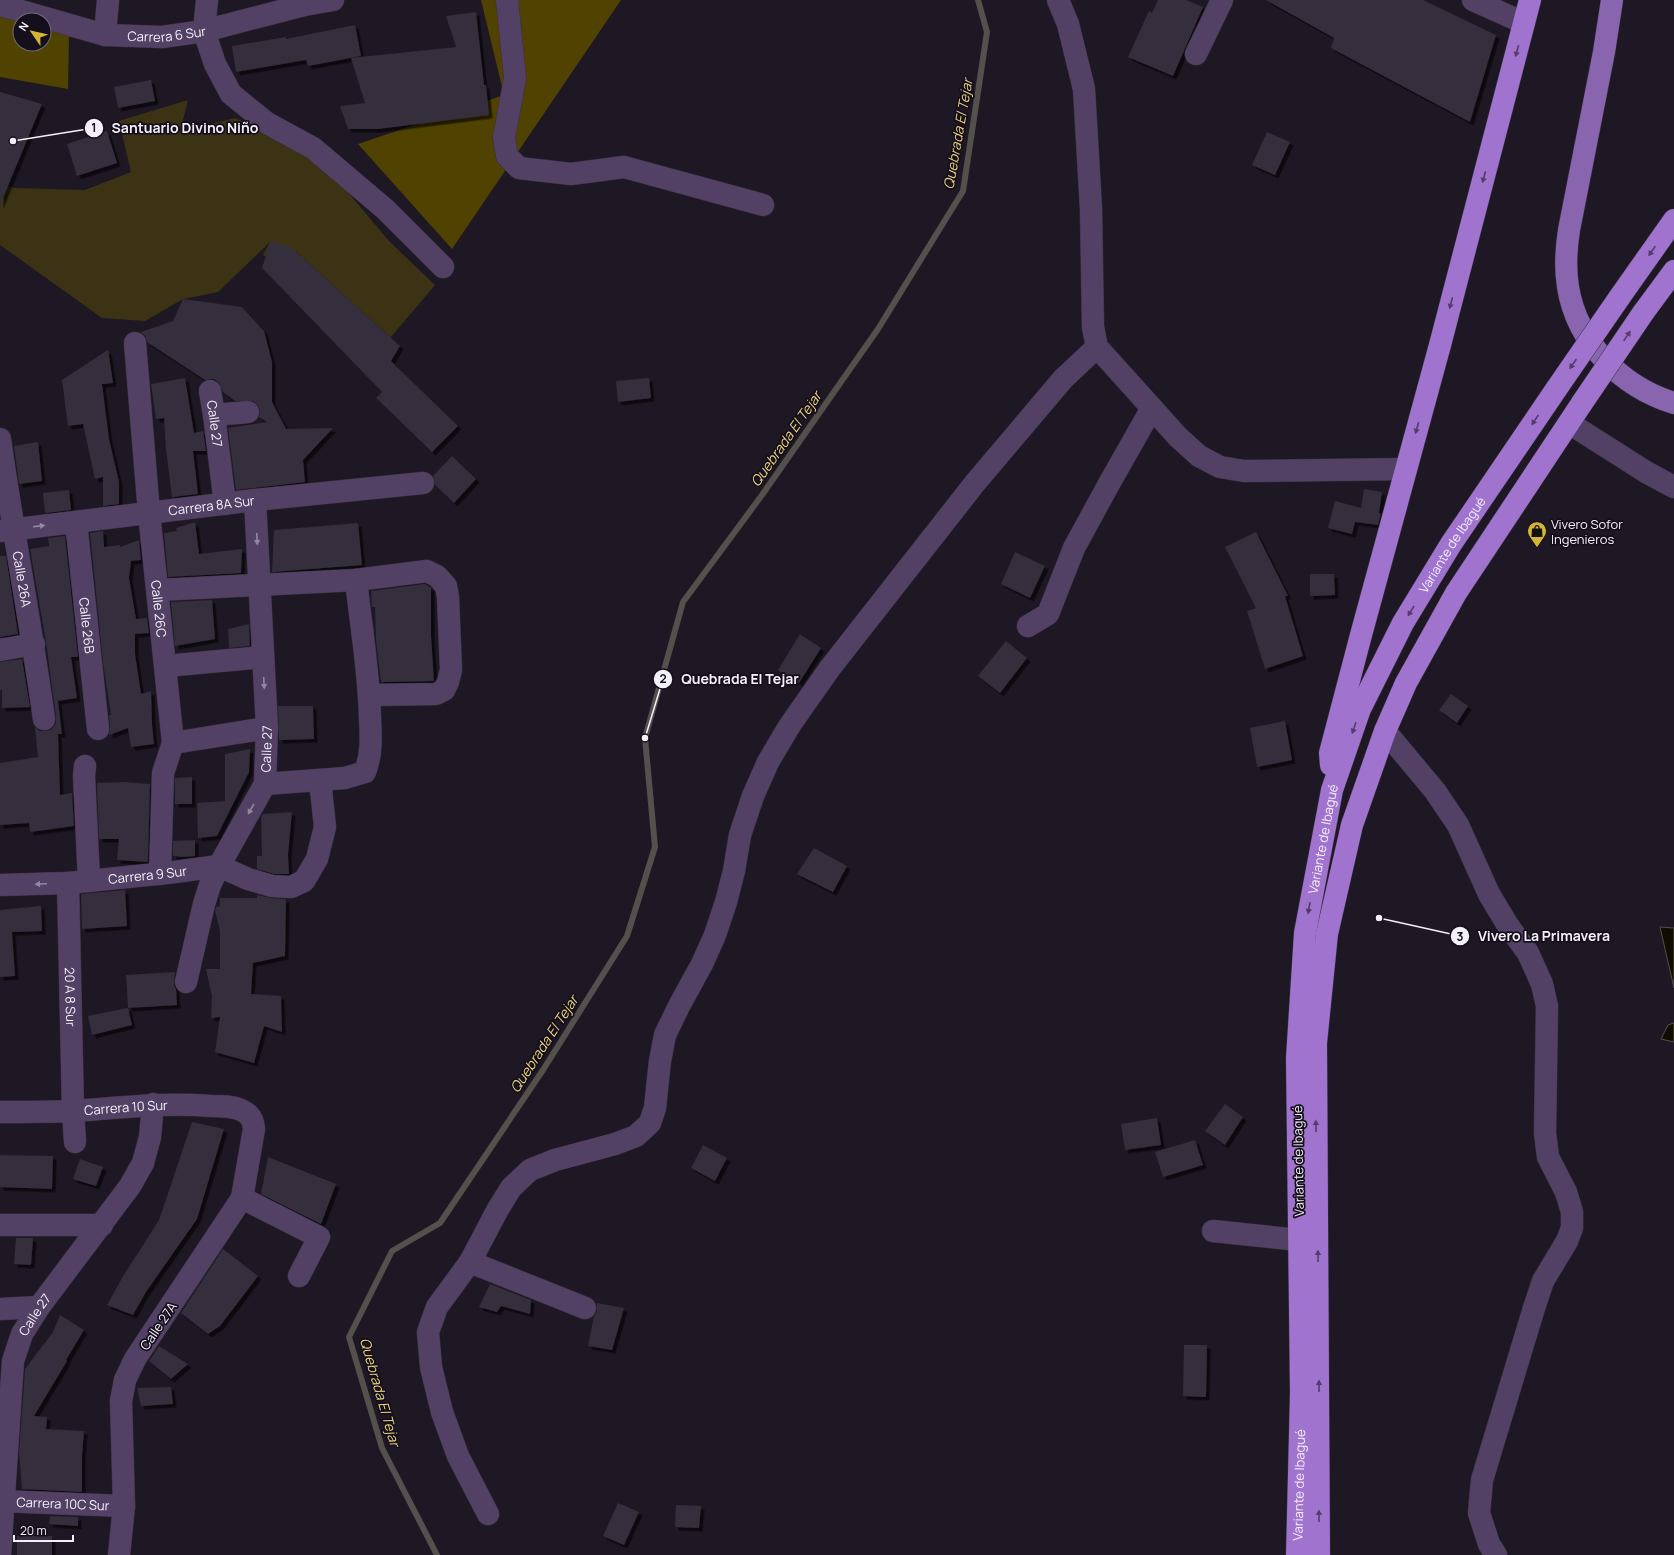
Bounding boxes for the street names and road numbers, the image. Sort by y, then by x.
street label: Carrera 6 Sur [127,22,207,46]
street label: Calle 27 [203,399,227,448]
street label: Carrera 8A Sur [167,491,256,519]
street label: Variante de Ibagué [1414,493,1490,596]
street label: Calle 26A [9,550,36,609]
street label: Calle 26C [147,579,171,639]
street label: Calle 26B [75,596,99,654]
street label: Calle 27 [256,725,276,773]
street label: Variante de Ibagué [1304,781,1343,895]
street label: Carrera 9 Sur [107,861,188,888]
street label: 20 A 8 Sur [61,967,80,1027]
street label: Carrera 10 Sur [83,1096,168,1119]
street label: Variante de Ibagué [1288,1105,1308,1217]
street label: Calle 27 [14,1290,55,1339]
street label: Calle 27A [135,1298,181,1354]
street label: Variante de Ibagué [1288,1429,1309,1541]
street label: Carrera 10C Sur [16,1493,110,1514]

